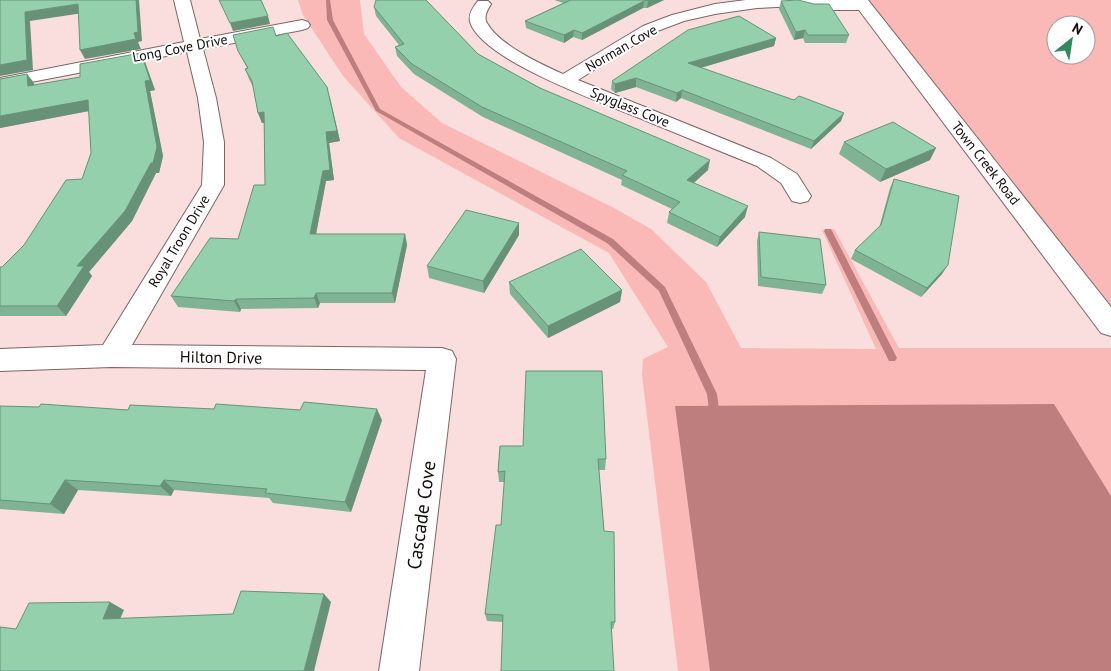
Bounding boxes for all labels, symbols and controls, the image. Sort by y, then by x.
north arrow [1046,15,1096,65]
text: N [1069,19,1086,39]
street label: Norman Cove [582,20,660,76]
street label: Long Cove Drive [131,30,229,66]
street label: Spyglass Cove [588,83,672,131]
street label: Town Creek Road [948,118,1024,208]
street label: Royal Troon Drive [144,191,214,291]
street label: Hilton Drive [180,346,262,368]
street label: Cascade Cove [401,459,441,571]

